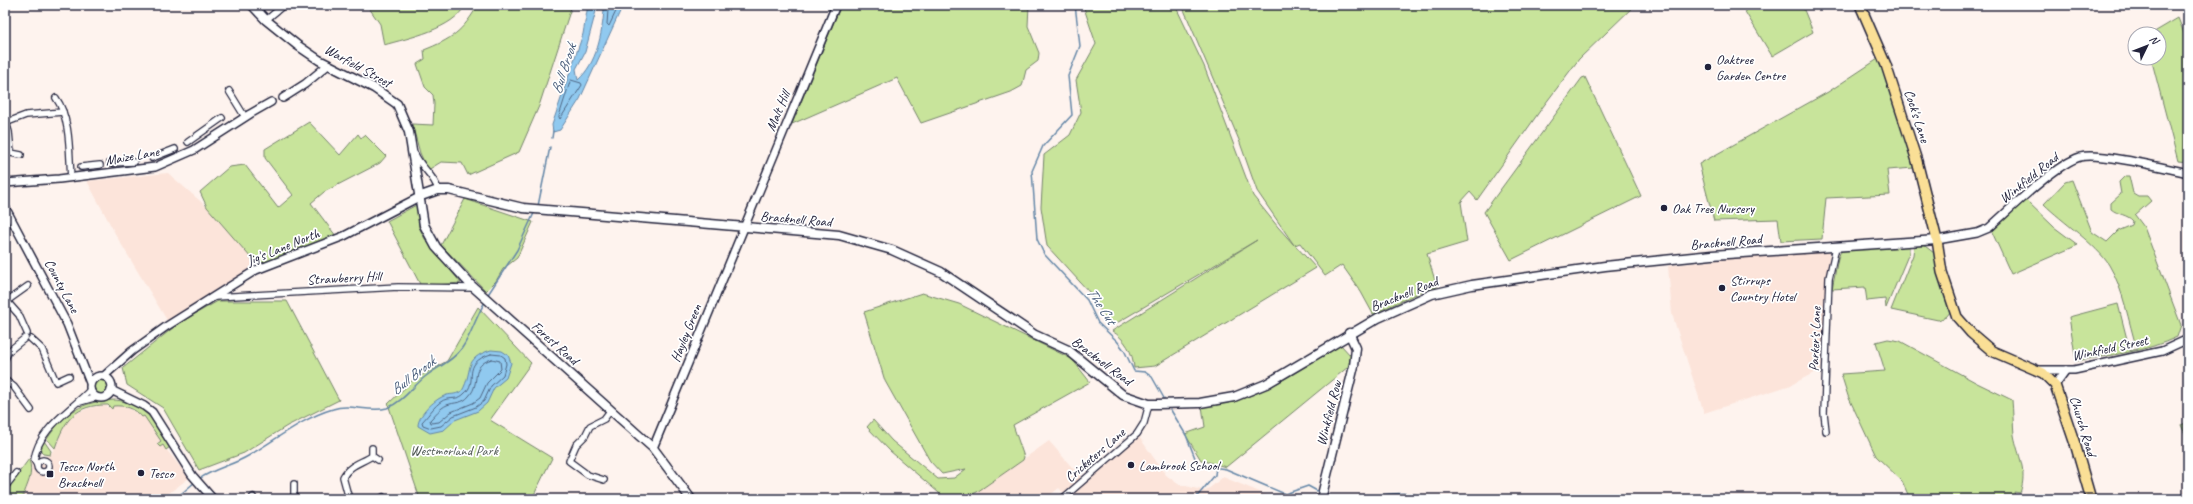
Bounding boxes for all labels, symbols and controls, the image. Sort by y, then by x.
north arrow [2127,26,2167,66]
text: N [2147,32,2163,48]
water label: Bull Brook [547,39,582,96]
street label: Warfield Street [322,41,397,93]
place label: Oaktree Garden Centre [1716,51,1787,84]
marker: Oaktree Garden Centre [1703,62,1713,72]
street label: Malt Hill [762,86,795,134]
street label: Cock's Lane [1901,88,1934,146]
street label: Maize Lane [104,143,162,169]
street label: Winkfield Road [1996,148,2064,207]
place label: Oak Tree Nursery [1672,200,1755,217]
marker: Oak Tree Nursery [1659,203,1669,213]
street label: Bracknell Road [760,207,835,231]
street label: Jig's Lane North [243,224,322,270]
street label: Bracknell Road [1690,230,1765,254]
street label: County Lane [41,256,84,317]
street label: Strawberry Hill [306,267,384,288]
street label: Bracknell Road [1368,272,1443,315]
place label: Stirrups Country Hotel [1730,272,1798,305]
marker: Stirrups Country Hotel [1717,283,1727,293]
water label: The Cut [1082,284,1122,331]
street label: Hayley Green [667,301,706,364]
street label: Parker's Lane [1805,305,1825,372]
street label: Forest Road [528,317,584,370]
street label: Winkfield Street [2071,331,2151,364]
street label: Bracknell Road [1068,333,1138,391]
water label: Bull Brook [387,351,441,399]
street label: Winkfield Row [1313,377,1346,447]
street label: Church Road [2066,394,2101,461]
street label: Cricketers Lane [1061,423,1130,486]
park label: Westmorland Park [410,442,499,459]
place label: Lambrook School [1139,457,1221,474]
place label: Tesco North Bracknell [58,458,115,491]
marker: Lambrook School [1126,460,1136,470]
place label: Tesco [149,465,175,482]
marker: Tesco [136,468,146,478]
marker: Tesco North Bracknell [45,469,55,479]

